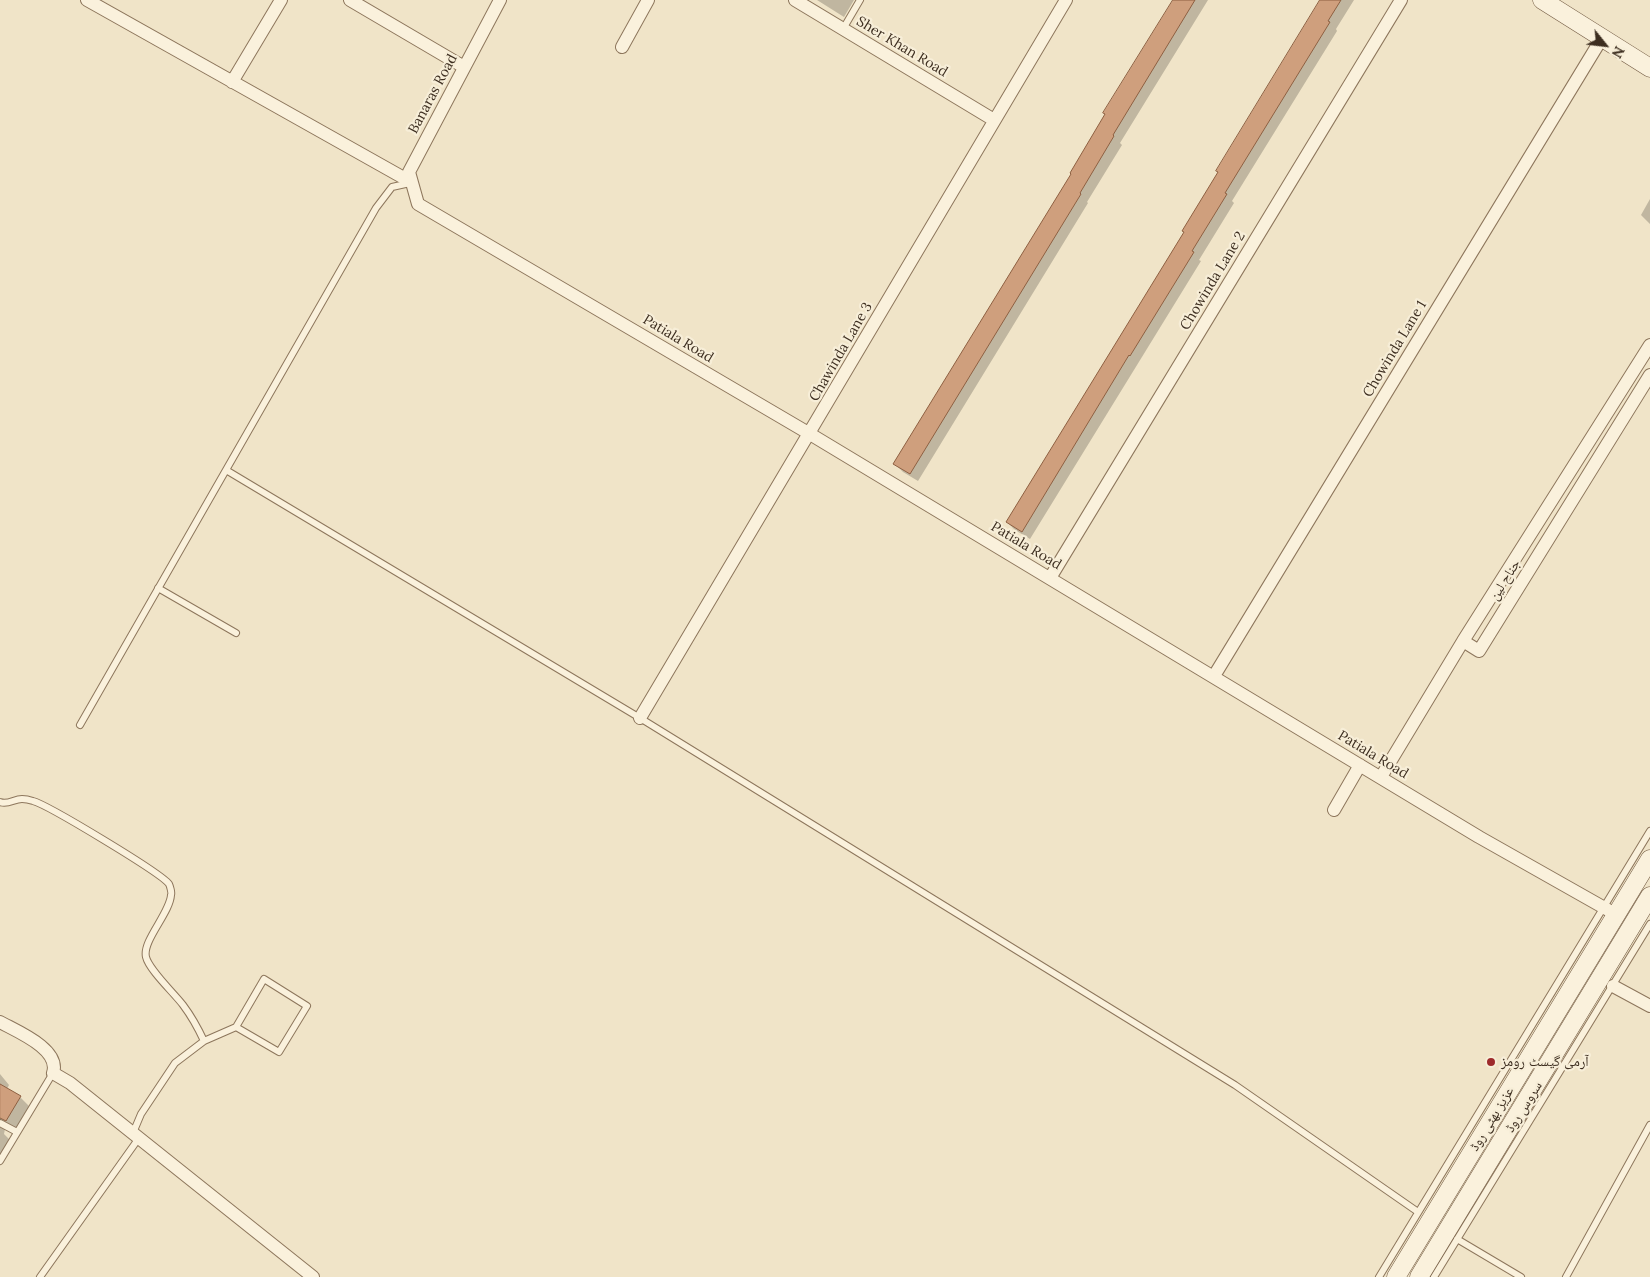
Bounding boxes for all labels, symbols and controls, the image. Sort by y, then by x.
street label: Sher Khan Road [853,13,951,81]
north arrow [1580,20,1630,70]
text: N [1608,43,1629,61]
street label: Banaras Road [405,51,461,137]
street label: Chowinda Lane 2 [1177,229,1249,333]
street label: Chowinda Lane 1 [1360,298,1430,400]
street label: Chawinda Lane 3 [806,300,876,404]
street label: Patiala Road [640,311,716,367]
street label: Patiala Road [988,518,1064,574]
street label: جناح لین [1486,556,1524,604]
street label: Patiala Road [1335,727,1411,783]
place label: آرمی گیسٹ رومز [1501,1054,1589,1070]
marker: آرمی گیسٹ رومز [1485,1056,1497,1068]
street label: سروس روڈ [1502,1078,1546,1136]
street label: عزیز بھٹی روڈ [1466,1084,1518,1154]

